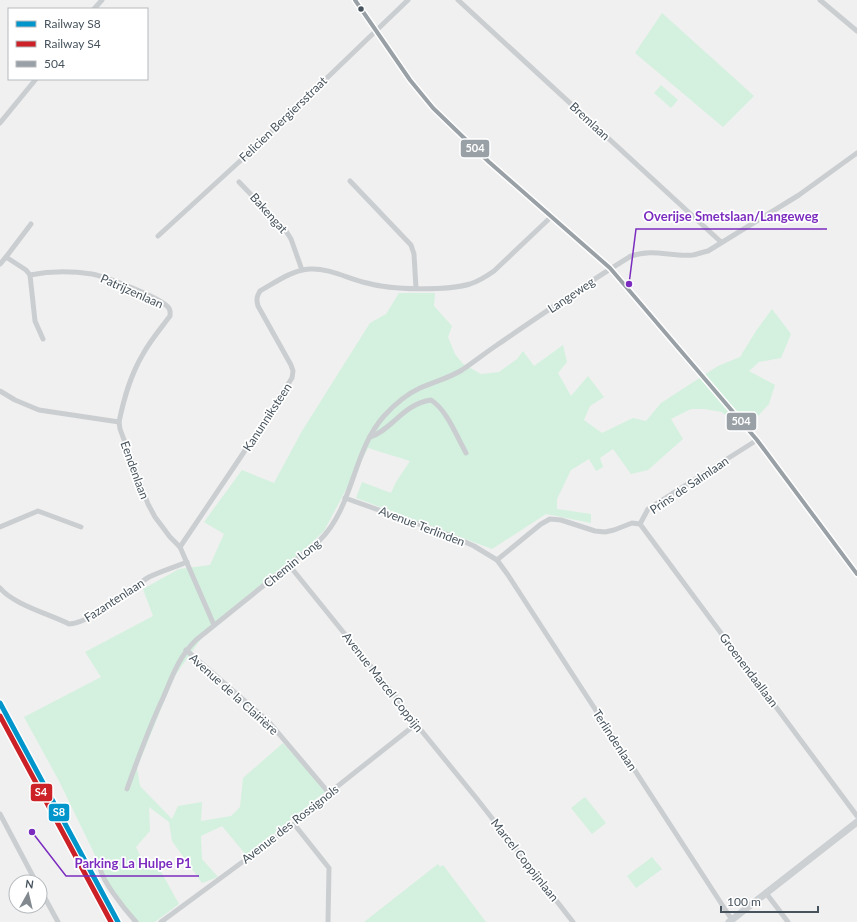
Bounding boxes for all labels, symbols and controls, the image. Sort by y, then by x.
unlabelled marker [356,4,366,14]
legend [8,8,148,80]
text: Railway S8 [44,16,101,31]
text: Railway S4 [44,36,101,51]
text: 504 [44,56,65,71]
street label: Felicien Bergiersstraat [236,73,330,165]
street label: Bremlaan [567,99,613,143]
line badge: 504 [460,139,490,158]
text: 504 [465,141,485,154]
street label: Bakengat [247,190,291,237]
callout: Overijse Smetslaan/Langeweg [636,204,827,229]
text: Overijse Smetslaan/Langeweg [644,208,819,224]
street label: Patrijzenlaan [98,270,166,312]
street label: Langeweg [545,274,597,316]
street label: Kanunniksteen [239,380,295,454]
line badge: 504 [726,412,757,431]
text: 504 [731,414,751,427]
street label: Eendenlaan [118,439,152,501]
street label: Prins de Salmlaan [647,453,731,517]
street label: Avenue Terlinden [377,503,467,549]
street label: Chemin Long [260,535,324,591]
street label: Fazantenlaan [81,575,147,625]
street label: Avenue Marcel Coppijn [339,629,427,735]
street label: Groenendaallaan [716,630,782,710]
street label: Avenue de la Clairière [186,650,282,738]
street label: Terlindenlaan [590,707,640,773]
street label: Avenue des Rossignols [238,781,342,867]
line badge: S4 [30,783,53,802]
text: S4 [35,785,48,798]
line badge: S8 [48,803,70,822]
text: S8 [53,805,65,818]
street label: Marcel Coppijnlaan [488,816,562,904]
callout: Parking La Hulpe P1 [66,851,199,876]
text: Parking La Hulpe P1 [75,855,191,871]
north arrow [8,874,48,914]
text: N [24,877,35,891]
scale bar [721,888,818,914]
text: 100 m [727,894,761,909]

